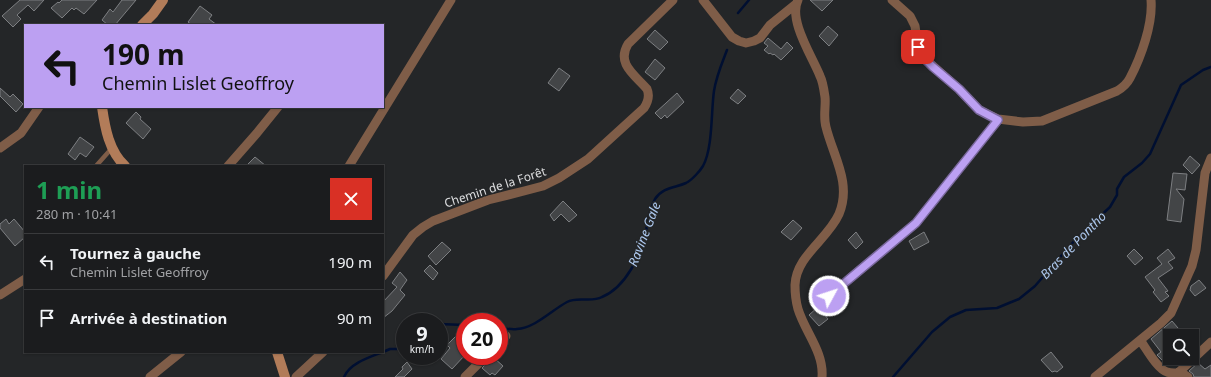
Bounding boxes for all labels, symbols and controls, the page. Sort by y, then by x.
pin [901,30,935,64]
text: 190 m [102,35,185,73]
icon: arrive [907,36,929,58]
icon: left [36,40,88,92]
text: Chemin Lislet Geoffroy [102,71,294,95]
street label: Chemin de la Forêt [442,162,549,211]
text: 1 min [36,173,102,206]
button: close [330,178,372,220]
water label: Ravine Gale [623,199,665,269]
text: 280 m · 10:41 [36,205,117,223]
water label: Bras de Pontho [1036,207,1110,283]
text: Tournez à gauche [70,243,201,263]
icon: left [36,251,58,273]
text: 190 m [328,252,372,272]
text: Chemin Lislet Geoffroy [70,263,209,281]
position arrow [808,275,850,317]
icon: arrive [36,307,58,329]
text: Arrivée à destination [70,308,227,328]
text: 90 m [337,308,372,328]
speed limit sign: 20 [456,313,508,365]
text: 9 [416,320,428,347]
map controls [1163,329,1199,365]
button: search [1163,329,1199,365]
text: km/h [410,342,434,356]

